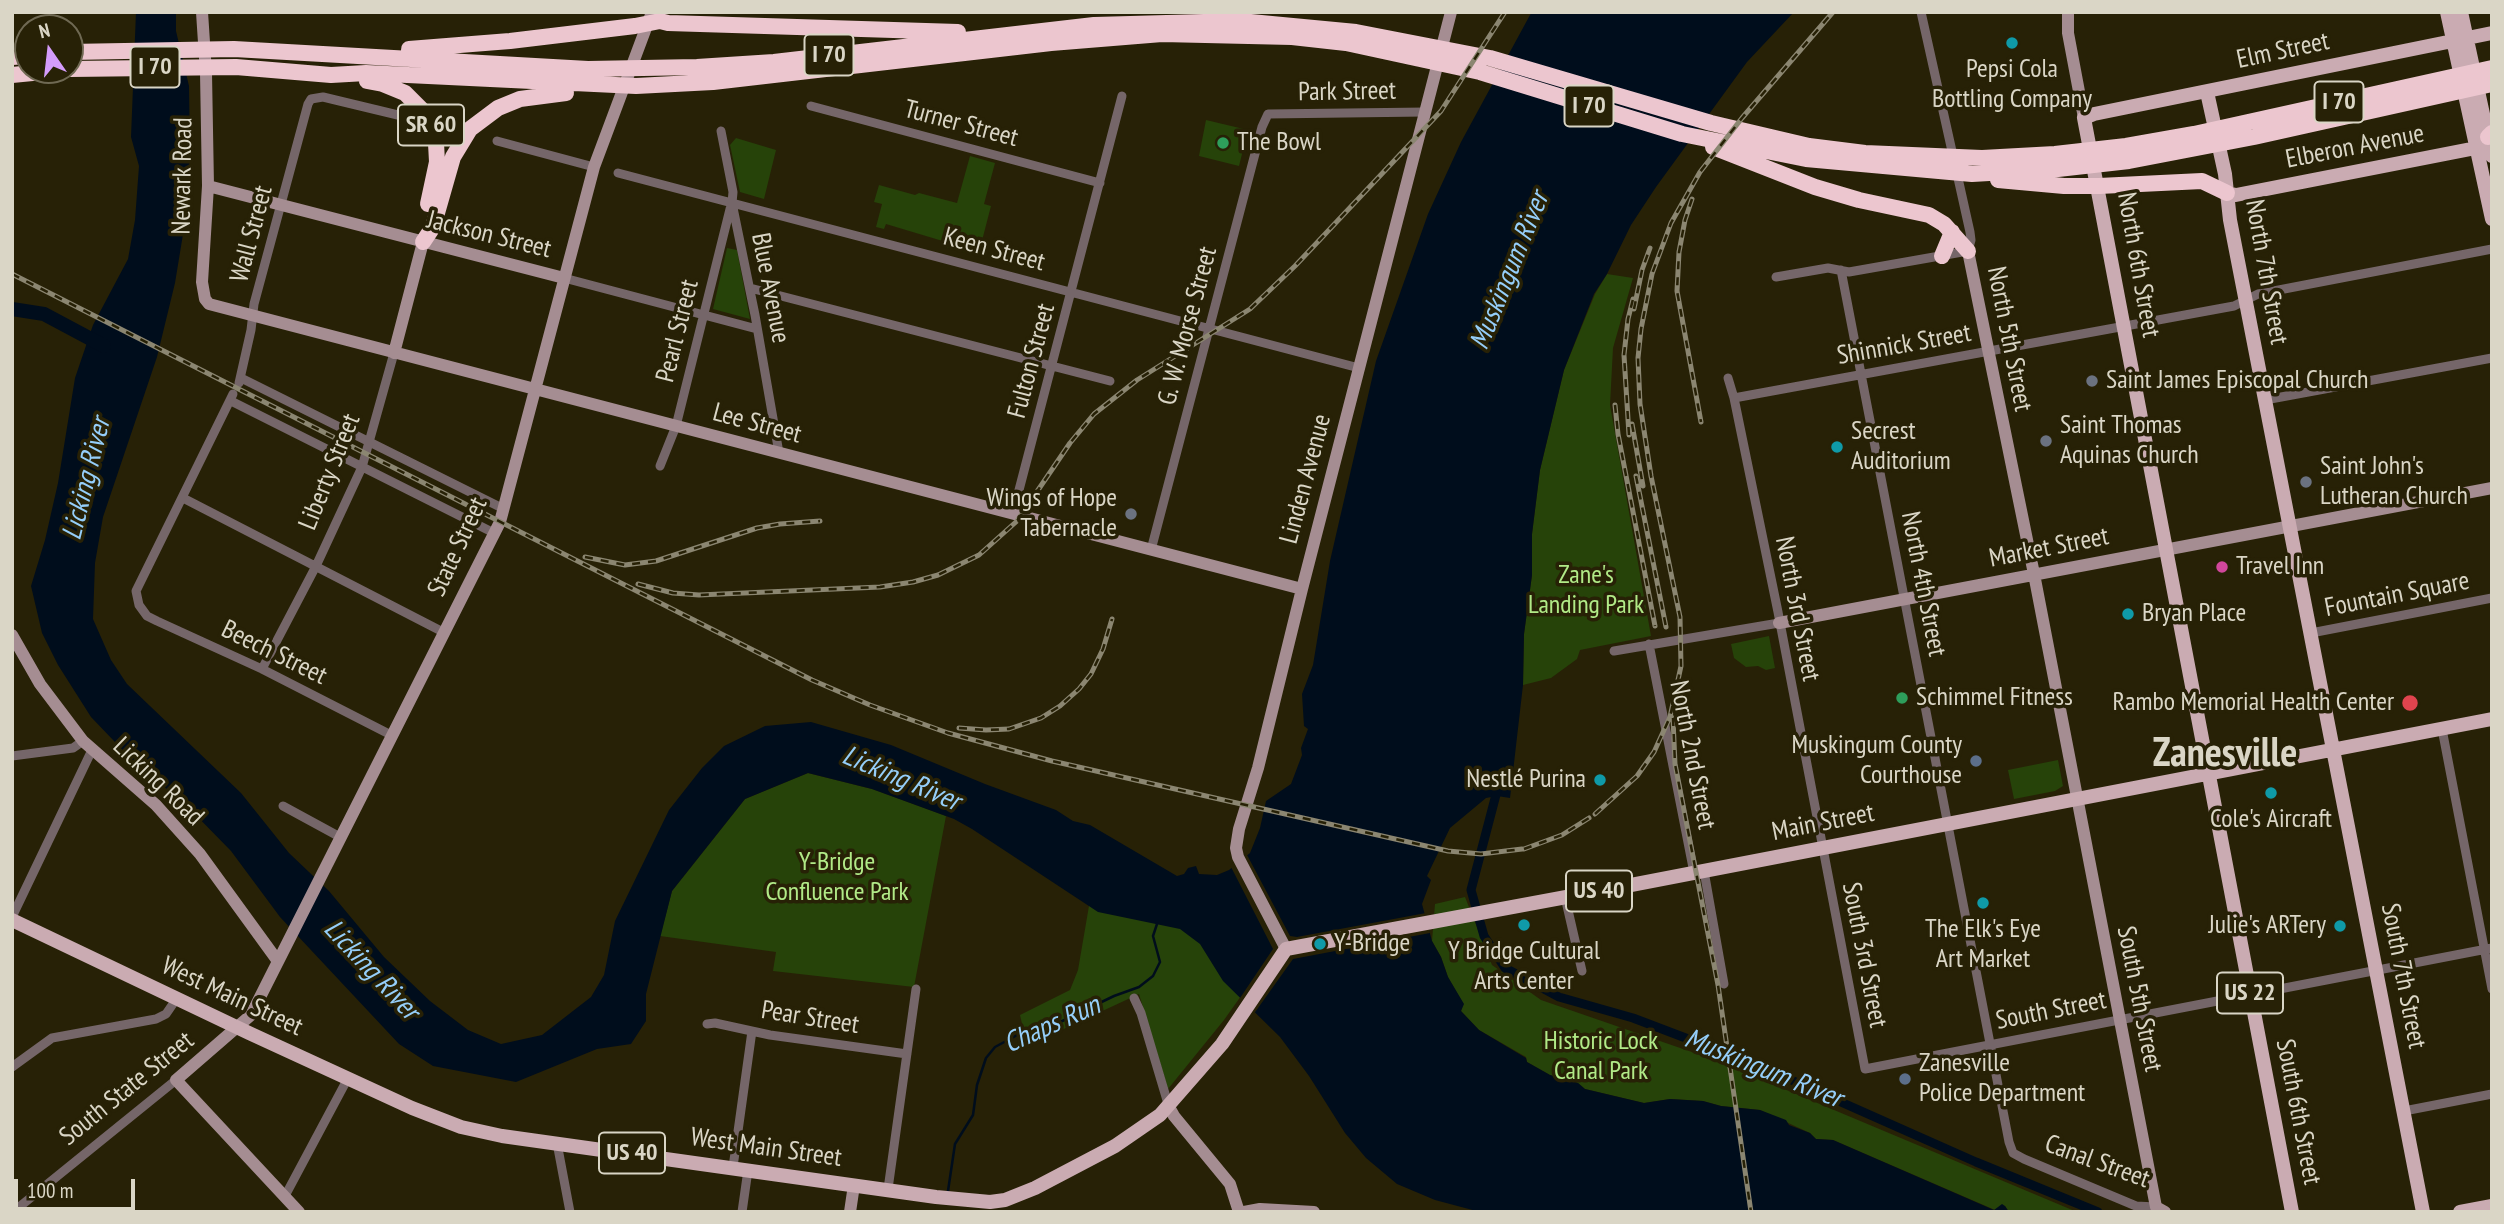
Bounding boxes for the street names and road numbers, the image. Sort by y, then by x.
street label: Elm Street [2234,26,2332,76]
road number: I 70 [804,34,854,76]
road number: I 70 [130,46,180,88]
street label: Park Street [1298,76,1396,108]
road number: I 70 [2314,82,2364,122]
road number: I 70 [1564,86,1614,126]
street label: Turner Street [901,94,1021,154]
road number: SR 60 [398,104,464,146]
street label: Newark Road [166,117,200,235]
street label: Elberon Avenue [2283,118,2427,176]
street label: Wall Street [224,182,280,286]
street label: North 6th Street [2110,190,2166,340]
street label: North 7th Street [2238,197,2294,347]
street label: Jackson Street [424,205,554,265]
street label: Keen Street [940,221,1048,279]
street label: Blue Avenue [744,230,796,346]
street label: G. W. Morse Street [1152,243,1224,409]
street label: North 5th Street [1980,264,2038,414]
street label: Pearl Street [650,276,706,386]
street label: Fulton Street [1002,300,1062,422]
street label: Shinnick Street [1835,318,1973,372]
street label: Lee Street [709,397,805,451]
street label: Liberty Street [293,409,367,535]
street label: Linden Avenue [1274,411,1338,547]
street label: State Street [422,493,494,601]
street label: North 4th Street [1894,509,1952,659]
street label: Market Street [1987,521,2111,575]
street label: North 3rd Street [1768,534,1826,684]
street label: Fountain Square [2322,566,2472,624]
street label: Beech Street [216,614,332,692]
street label: North 2nd Street [1662,678,1722,832]
street label: Licking Road [106,731,210,833]
street label: Main Street [1769,798,1877,848]
road number: US 40 [1566,870,1632,912]
street label: South 3rd Street [1835,880,1893,1030]
street label: South 7th Street [2374,901,2432,1051]
street label: South 5th Street [2110,924,2168,1074]
street label: West Main Street [156,951,308,1043]
road number: US 22 [2217,973,2283,1014]
street label: South Street [1993,985,2109,1037]
street label: Pear Street [759,995,861,1041]
street label: South State Street [54,1025,200,1153]
street label: South 6th Street [2269,1037,2327,1187]
street label: West Main Street [689,1122,843,1174]
street label: Canal Street [2040,1129,2154,1195]
road number: US 40 [599,1133,665,1174]

